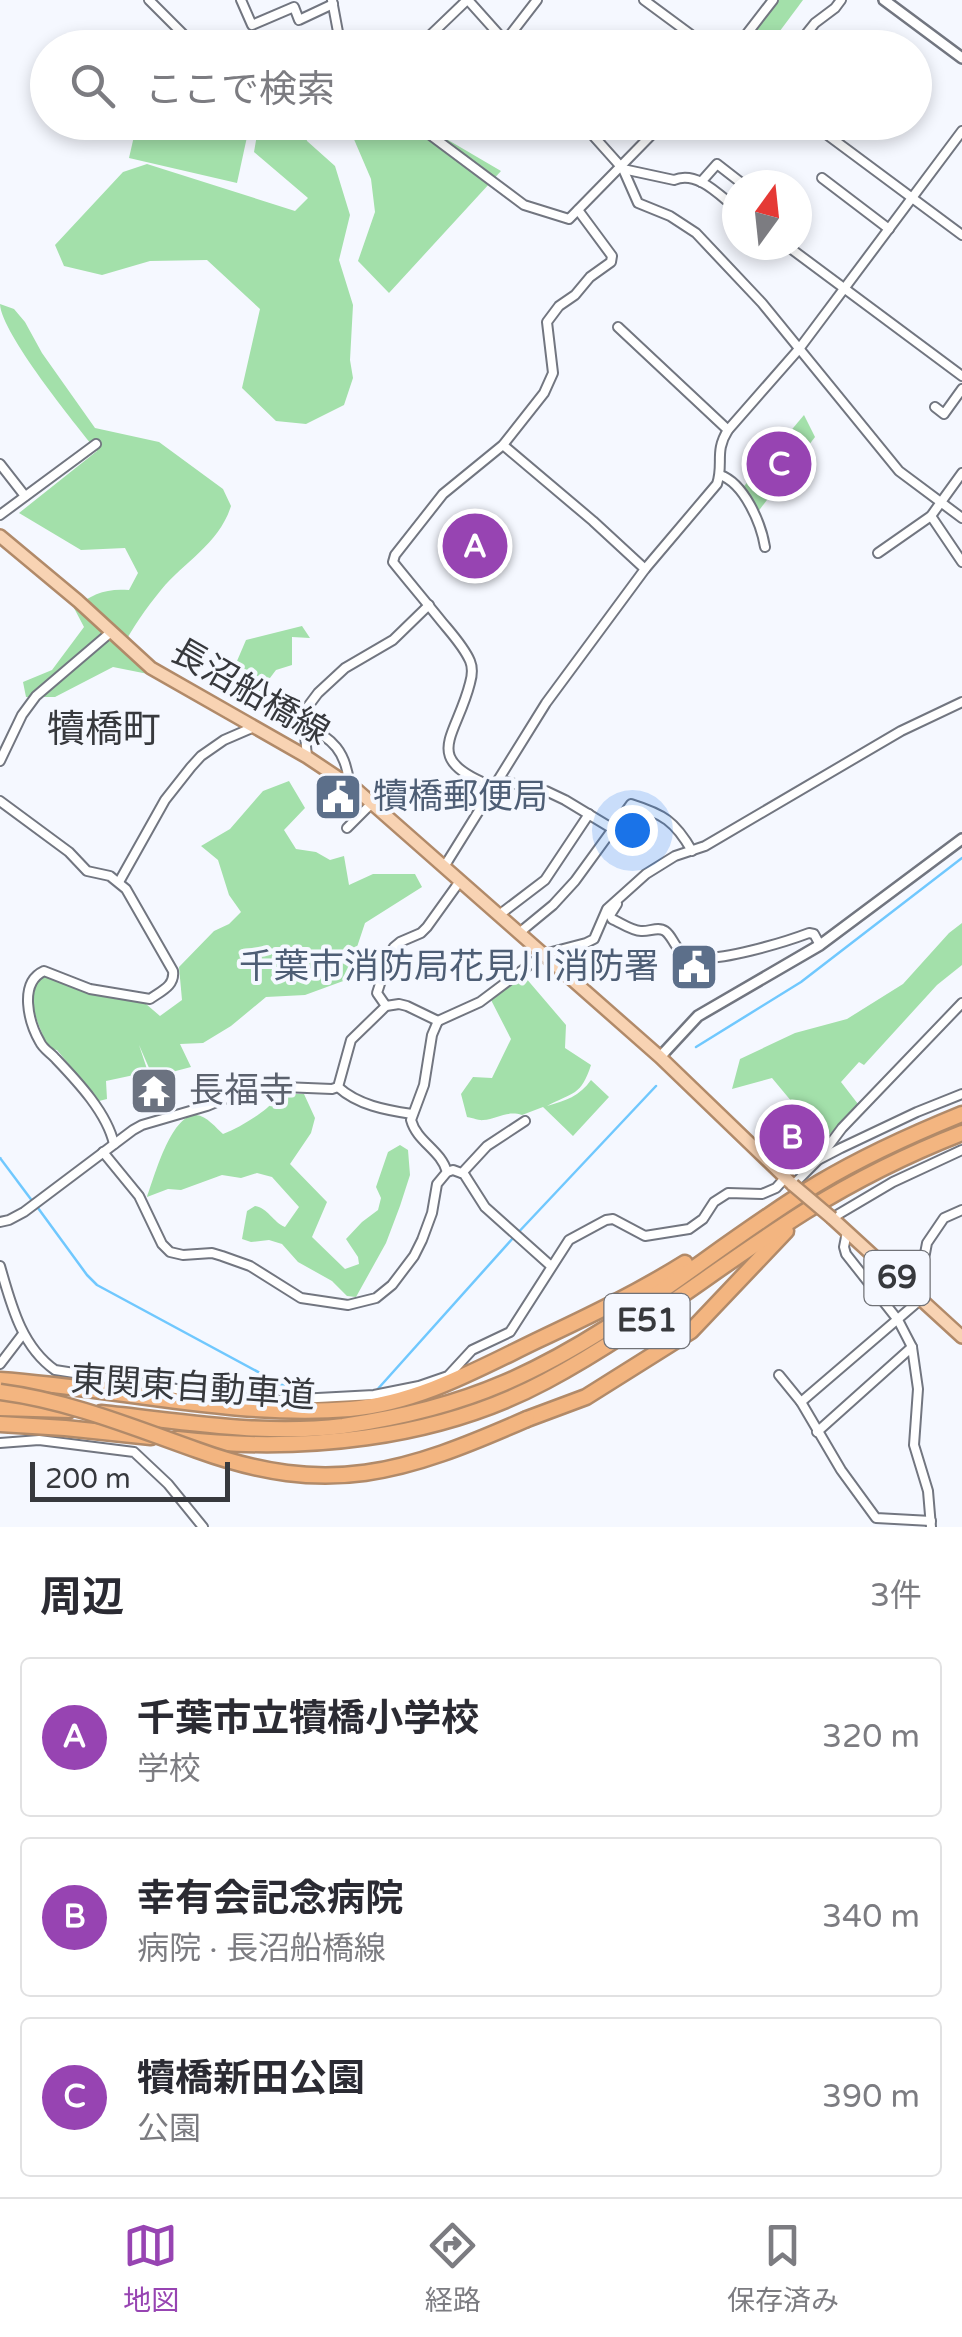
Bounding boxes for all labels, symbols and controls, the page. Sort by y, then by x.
search box [30,30,932,140]
icon: search [65,58,120,113]
text: ここで検索 [145,67,335,113]
north arrow [722,170,812,260]
pin: C [746,426,812,502]
pin: A [442,508,508,584]
street label: 長沼船橋線 [164,630,336,754]
district label: 犢橋町 [47,707,161,753]
public building icon: 犢橋郵便局 [312,771,364,823]
place label: 犢橋郵便局 [373,776,548,818]
your location [607,805,658,856]
public building icon: 千葉市消防局花見川消防署 [668,941,720,993]
place label: 千葉市消防局花見川消防署 [239,946,659,988]
temple icon: 長福寺 [128,1065,180,1117]
place label: 長福寺 [189,1070,294,1112]
pin: B [760,1100,824,1174]
road number: 69 [864,1251,930,1305]
road number: E51 [604,1294,690,1348]
street label: 東関東自動車道 [69,1359,317,1417]
scale bar [30,1457,230,1502]
text: 200 m [45,1462,131,1496]
text: 周辺 [40,1572,124,1623]
text: 3件 [870,1577,922,1615]
text: 千葉市立犢橋小学校 [137,1696,479,1742]
text: A [63,1718,86,1756]
text: 320 m [822,1718,920,1756]
text: 学校 [137,1750,201,1788]
text: 幸有会記念病院 [137,1876,403,1922]
text: B [63,1898,86,1936]
text: 340 m [822,1898,920,1936]
text: 病院 · 長沼船橋線 [137,1930,386,1968]
text: 犢橋新田公園 [137,2056,365,2102]
text: C [63,2078,86,2116]
text: 390 m [822,2078,920,2116]
text: 公園 [137,2110,201,2148]
tab: 地図 [123,2218,179,2318]
tab: 経路 [425,2218,481,2318]
tab: 保存済み [727,2218,839,2318]

